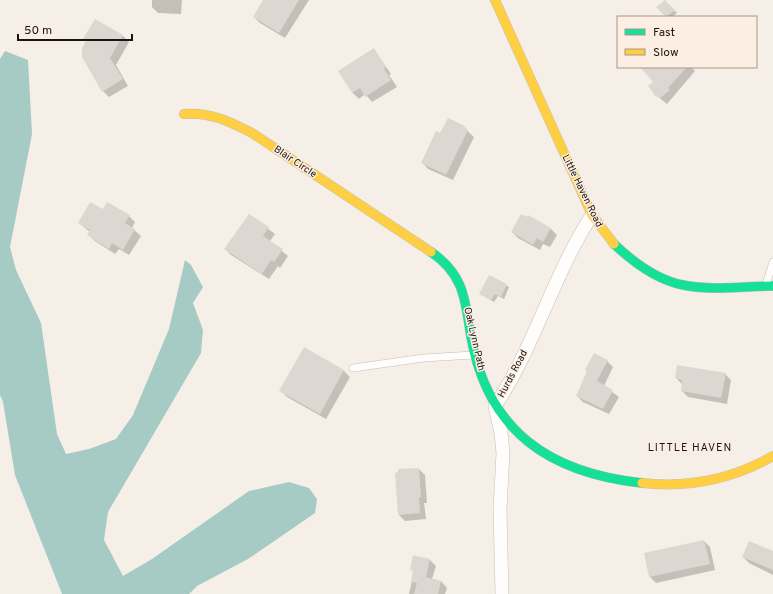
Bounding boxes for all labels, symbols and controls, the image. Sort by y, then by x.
scale bar [18,16,132,42]
legend [617,16,757,68]
text: 50 m [24,23,52,39]
text: Fast [653,25,675,41]
text: Slow [653,45,679,61]
street label: Blair Circle [271,143,319,181]
street label: Little Haven Road [559,153,605,229]
street label: Oak Lynn Path [460,306,488,372]
street label: Hurds Road [495,348,531,400]
district label: LITTLE HAVEN [648,441,732,455]

